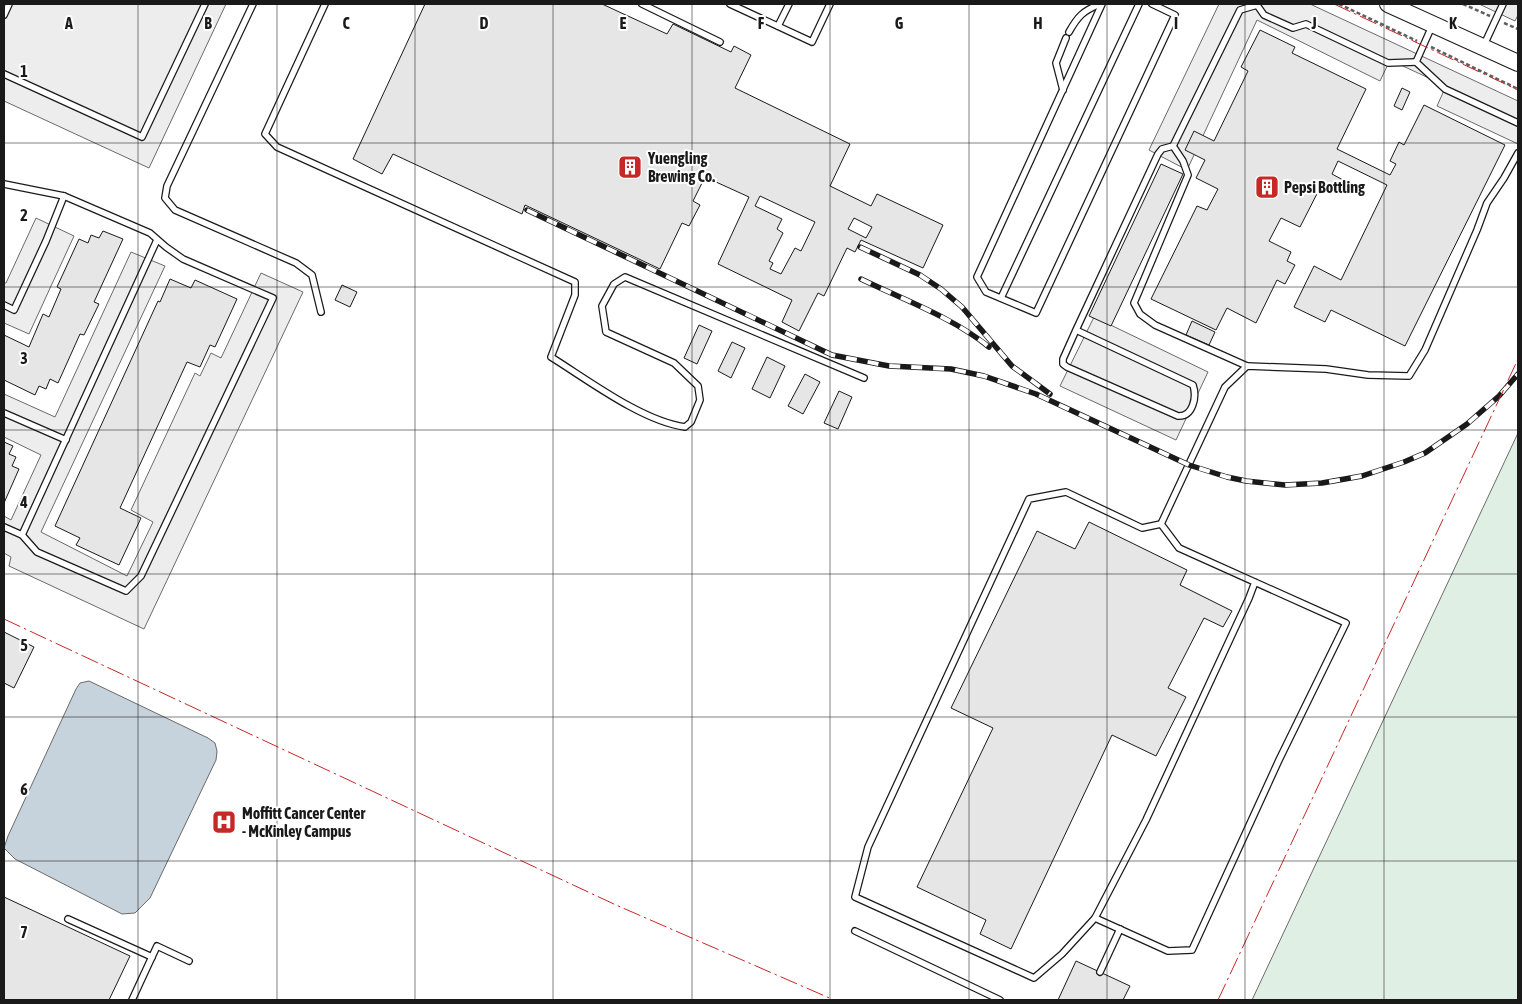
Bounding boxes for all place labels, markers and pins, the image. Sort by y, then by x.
place label: Yuengling Brewing Co. [647,149,715,185]
building icon: Yuengling Brewing Co. [617,154,643,180]
building icon: Pepsi Bottling [1254,174,1280,200]
place label: Pepsi Bottling [1284,178,1365,196]
place label: Moffitt Cancer Center - McKinley Campus [242,804,365,840]
hospital icon: Moffitt Cancer Center - McKinley Campus [211,809,237,835]

